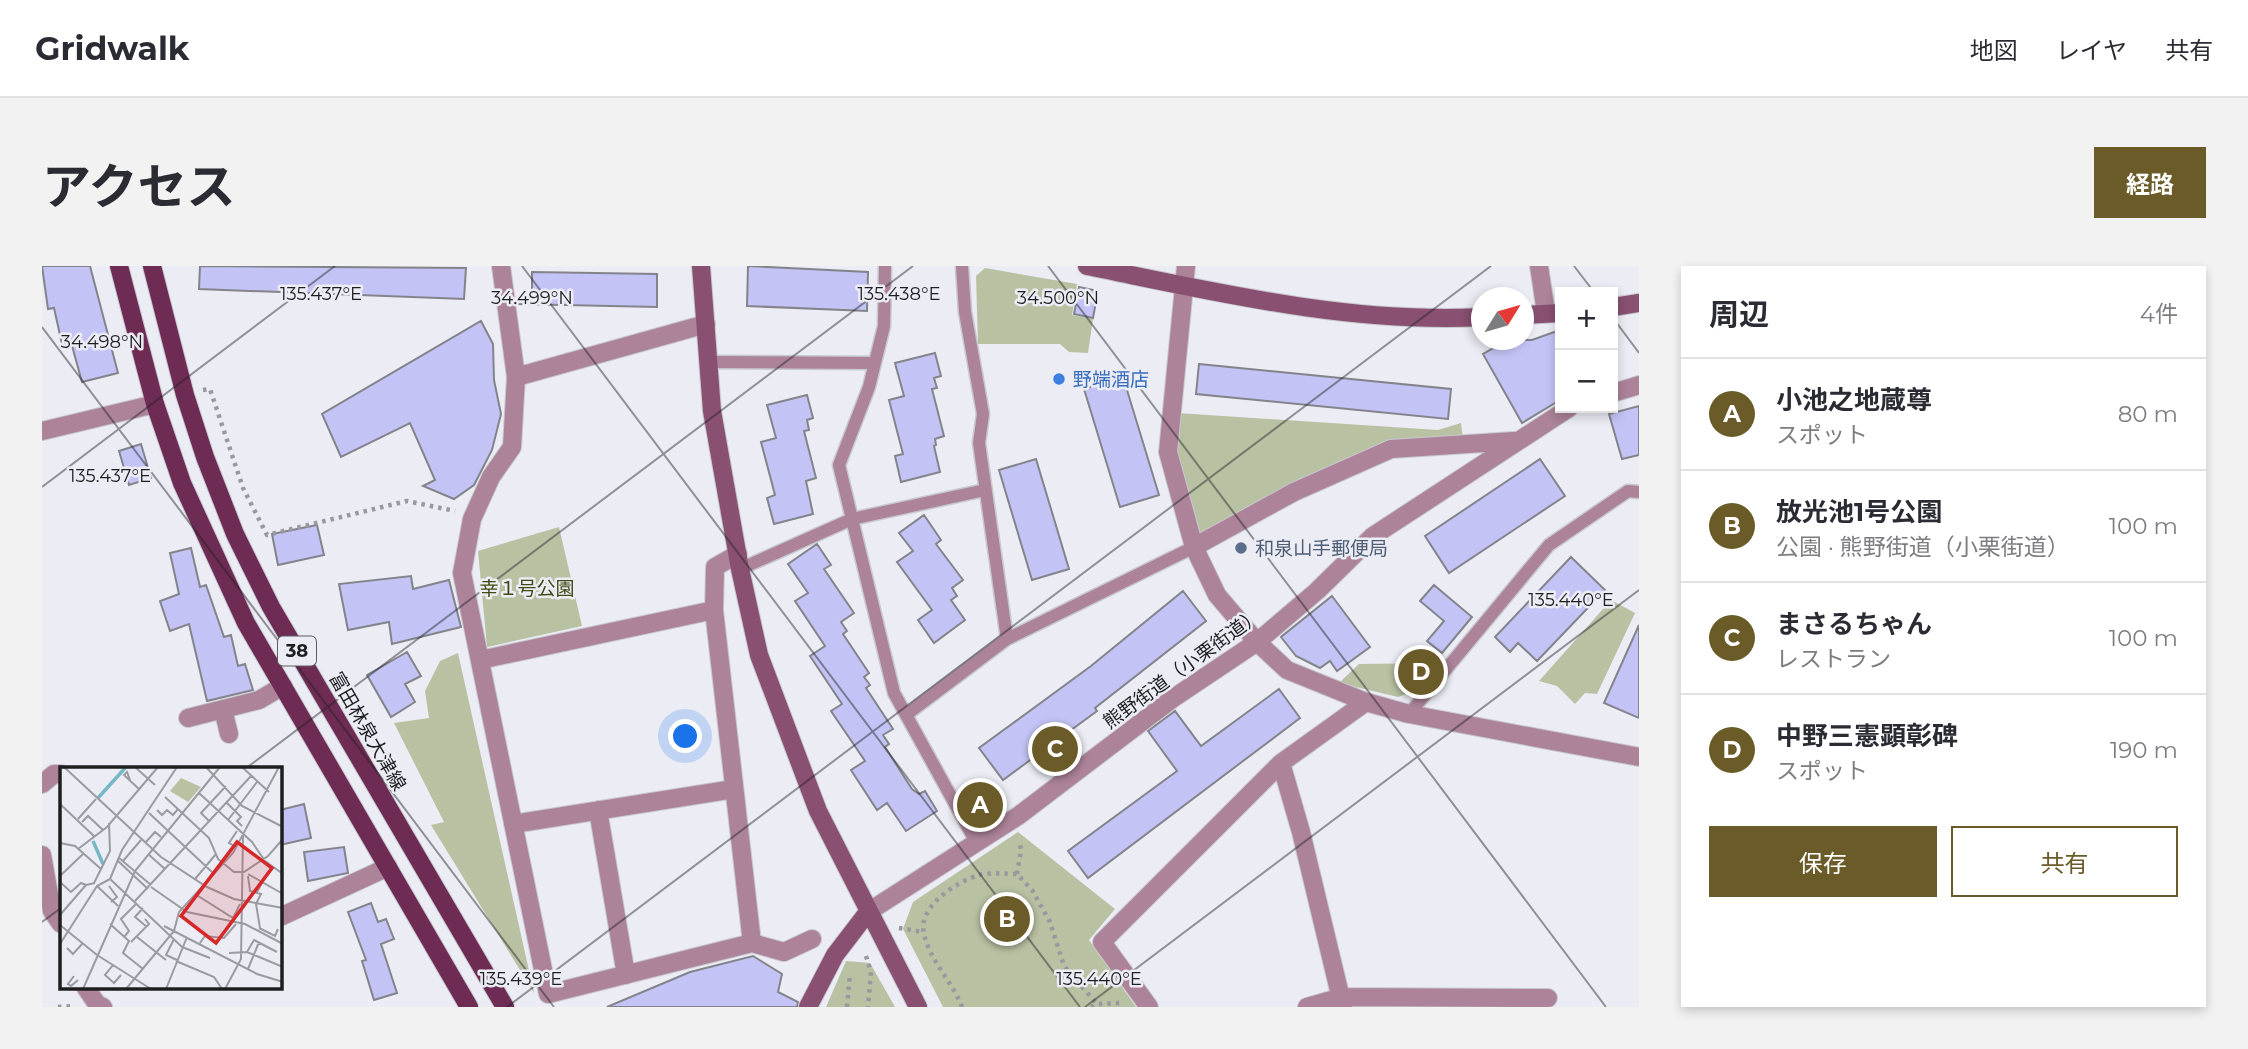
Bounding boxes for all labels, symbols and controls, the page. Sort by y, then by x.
text: Gridwalk [35,28,189,68]
text: 地図 [1970,36,2018,65]
text: レイヤ [2056,36,2127,65]
text: 共有 [2165,36,2213,65]
button: 経路 [2094,147,2206,218]
text: アクセス [42,157,236,216]
text: 135.437°E [280,283,362,305]
text: 135.438°E [857,283,941,305]
text: 34.499°N [491,287,573,309]
text: 34.500°N [1017,287,1099,309]
north arrow [1471,287,1534,350]
map controls [1555,287,1618,413]
button: + [1555,287,1618,350]
text: 周辺 [1709,296,1769,333]
text: 4件 [2140,300,2178,328]
text: 34.498°N [61,331,143,353]
button: − [1555,350,1618,413]
place label: 野端酒店 [1073,368,1149,391]
marker: 野端酒店 [1051,371,1067,387]
text: 小池之地蔵尊 [1776,384,1932,416]
text: A [1723,400,1741,428]
text: 80 m [2118,400,2178,428]
text: スポット [1776,421,1868,449]
text: 135.437°E [69,465,151,487]
text: 放光池1号公園 [1776,496,1942,528]
text: B [1723,512,1741,540]
text: 100 m [2109,512,2178,540]
text: 公園 · 熊野街道（小栗街道） [1776,533,2070,561]
place label: 和泉山手郵便局 [1255,537,1388,560]
marker: 和泉山手郵便局 [1233,540,1249,556]
park label: 幸１号公園 [479,577,575,600]
text: 135.440°E [1528,589,1614,611]
street label: 熊野街道（小栗街道） [1099,603,1266,734]
text: まさるちゃん [1776,608,1932,640]
text: C [1724,624,1740,652]
text: 100 m [2109,624,2178,652]
road number: 38 [278,636,316,666]
text: レストラン [1776,645,1891,673]
pin: D [1398,646,1444,698]
street label: 富田林泉大津線 [324,668,411,795]
your location [668,719,702,753]
text: 中野三憲顕彰碑 [1776,720,1958,752]
pin: C [1032,723,1078,775]
text: D [1723,736,1742,764]
text: 190 m [2110,736,2178,764]
text: スポット [1776,757,1868,785]
inset map [60,767,282,990]
pin: A [957,779,1003,831]
button: 保存 [1709,826,1937,897]
button: 共有 [1951,826,2178,897]
pin: B [984,893,1030,945]
text: 135.439°E [480,968,562,990]
text: 135.440°E [1056,968,1142,990]

